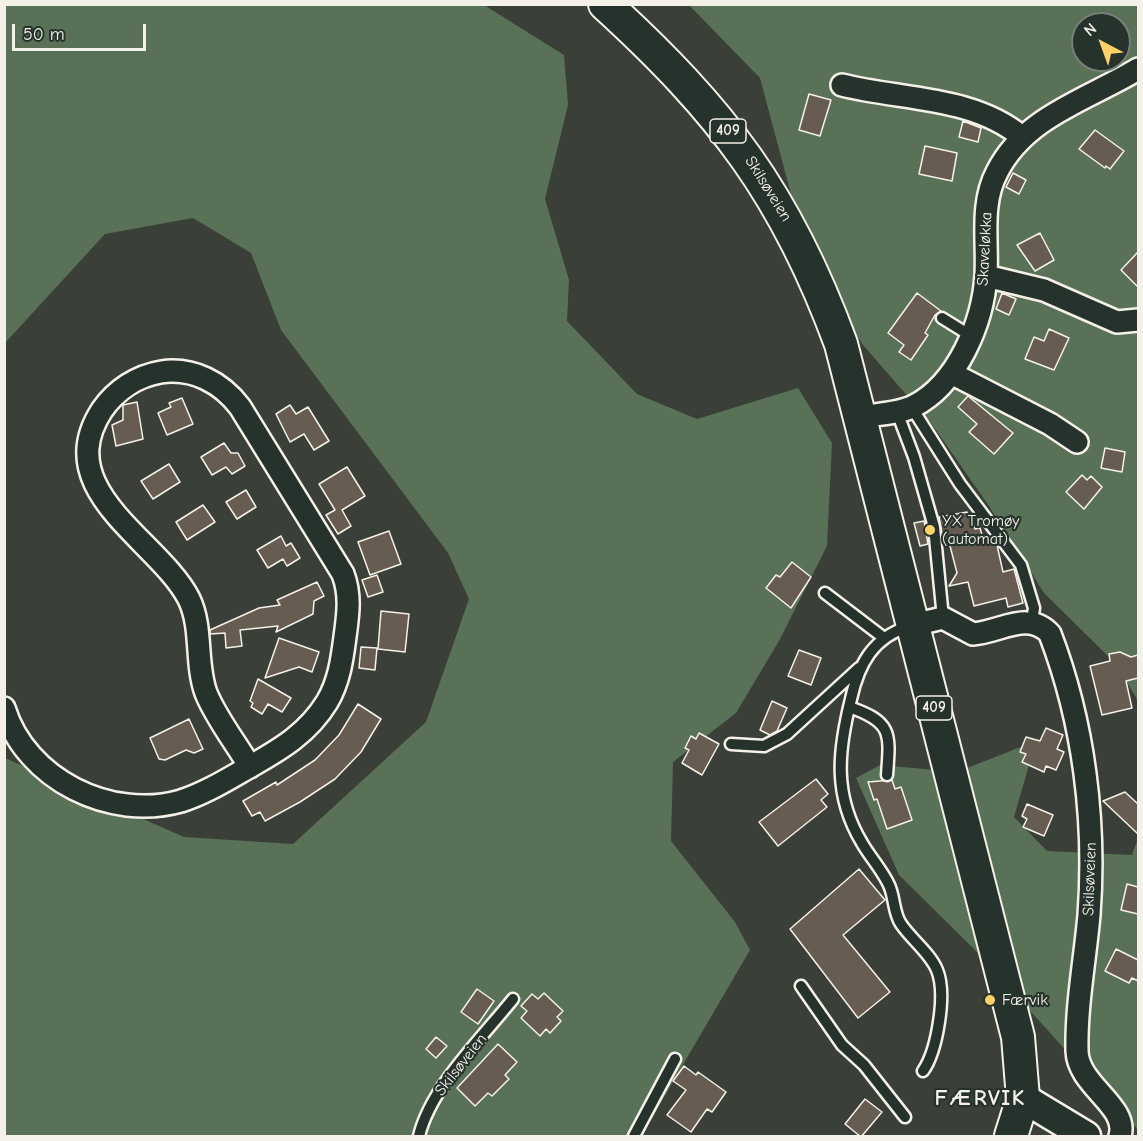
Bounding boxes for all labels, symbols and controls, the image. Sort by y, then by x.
scale bar [15,12,148,50]
north arrow [1071,12,1131,72]
text: N [1081,20,1100,40]
text: 50 m [23,24,65,45]
road number: 409 [710,119,746,143]
street label: Skilsøveien [740,153,796,225]
street label: Skaveløkka [973,211,997,287]
place label: YX Tromøy (automat) [942,511,1019,549]
marker: YX Tromøy (automat) [923,523,937,537]
road number: 409 [916,696,952,720]
street label: Skilsøveien [1079,842,1101,916]
place label: Færvik [1002,990,1048,1010]
marker: Færvik [983,993,997,1007]
street label: Skilsøveien [431,1030,491,1100]
district label: FÆRVIK [934,1086,1026,1112]

